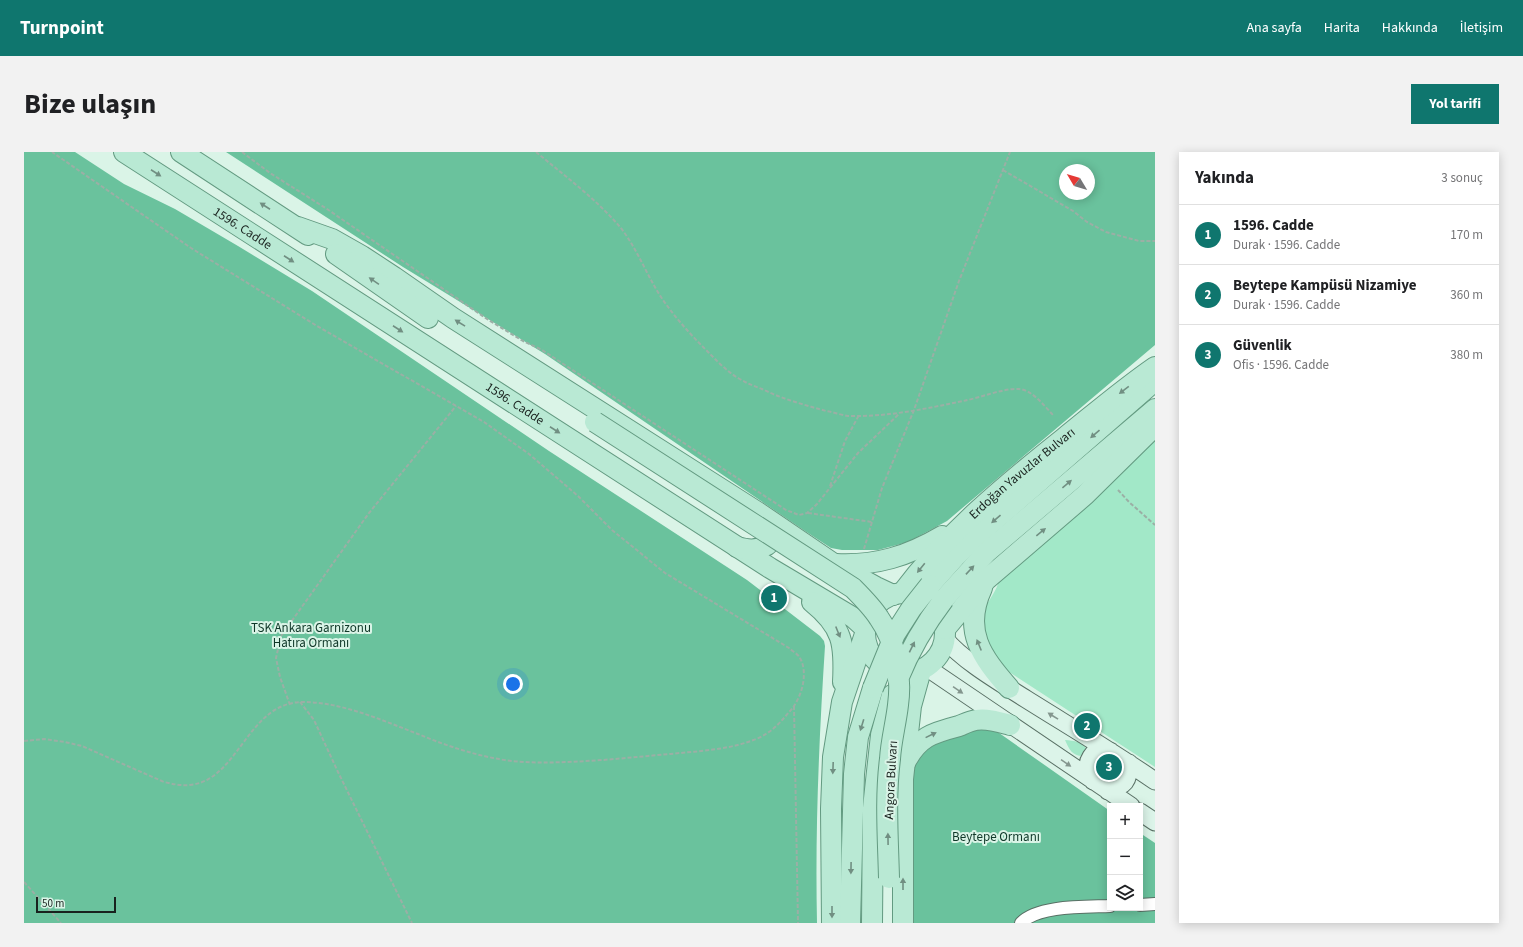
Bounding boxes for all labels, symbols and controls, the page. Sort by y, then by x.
text: Turnpoint [20,15,104,42]
text: Ana sayfa [1246,18,1302,38]
text: Harita [1324,18,1360,38]
text: Hakkında [1382,18,1438,38]
text: İletişim [1460,18,1503,38]
text: Bize ulaşın [24,84,156,124]
button: Yol tarifi [1411,84,1499,124]
north arrow [1059,164,1095,200]
text: Yakında [1195,166,1254,190]
one-way arrow [151,169,161,177]
text: 3 sonuç [1441,169,1483,187]
one-way arrow [260,202,270,210]
street label: 1596. Cadde [210,203,275,254]
text: 1596. Cadde [1233,215,1314,236]
text: 1 [1205,226,1211,244]
text: 170 m [1450,226,1483,244]
text: Durak · 1596. Cadde [1233,236,1340,254]
one-way arrow [284,255,294,263]
text: Beytepe Kampüsü Nizamiye [1233,275,1417,296]
one-way arrow [369,277,379,285]
text: 2 [1205,286,1211,304]
text: 360 m [1450,286,1483,304]
text: Durak · 1596. Cadde [1233,296,1340,314]
one-way arrow [455,319,465,327]
one-way arrow [393,325,404,333]
text: Güvenlik [1233,335,1292,356]
text: 3 [1205,346,1211,364]
text: 380 m [1450,346,1483,364]
text: Ofis · 1596. Cadde [1233,356,1329,374]
street label: 1596. Cadde [482,378,548,429]
one-way arrow [1118,386,1129,394]
street label: Erdoğan Yavuzlar Bulvarı [965,423,1079,523]
one-way arrow [550,426,560,434]
one-way arrow [1090,429,1099,438]
one-way arrow [1061,479,1072,488]
one-way arrow [991,514,1001,523]
one-way arrow [1035,528,1046,537]
one-way arrow [916,563,925,573]
one-way arrow [965,565,974,575]
pin: 1 [761,583,787,613]
park label: TSK Ankara Garnizonu Hatıra Ormanı [251,619,371,652]
one-way arrow [836,627,842,639]
one-way arrow [975,639,981,651]
one-way arrow [909,641,916,652]
your location [503,674,523,694]
one-way arrow [953,686,963,694]
pin: 2 [1074,711,1100,741]
one-way arrow [1047,712,1059,719]
one-way arrow [859,719,865,731]
one-way arrow [925,732,937,738]
street label: Angora Bulvarı [880,740,902,820]
pin: 3 [1096,752,1122,782]
one-way arrow [1061,759,1071,767]
one-way arrow [830,762,836,775]
map controls [1107,803,1143,911]
button: + [1107,803,1143,839]
park label: Beytepe Ormanı [952,828,1040,846]
one-way arrow [885,832,891,845]
button: − [1107,839,1143,875]
one-way arrow [848,862,854,875]
button: layers [1107,875,1143,911]
one-way arrow [900,877,906,890]
scale bar [36,895,116,914]
text: 50 m [42,896,64,911]
one-way arrow [829,906,835,919]

